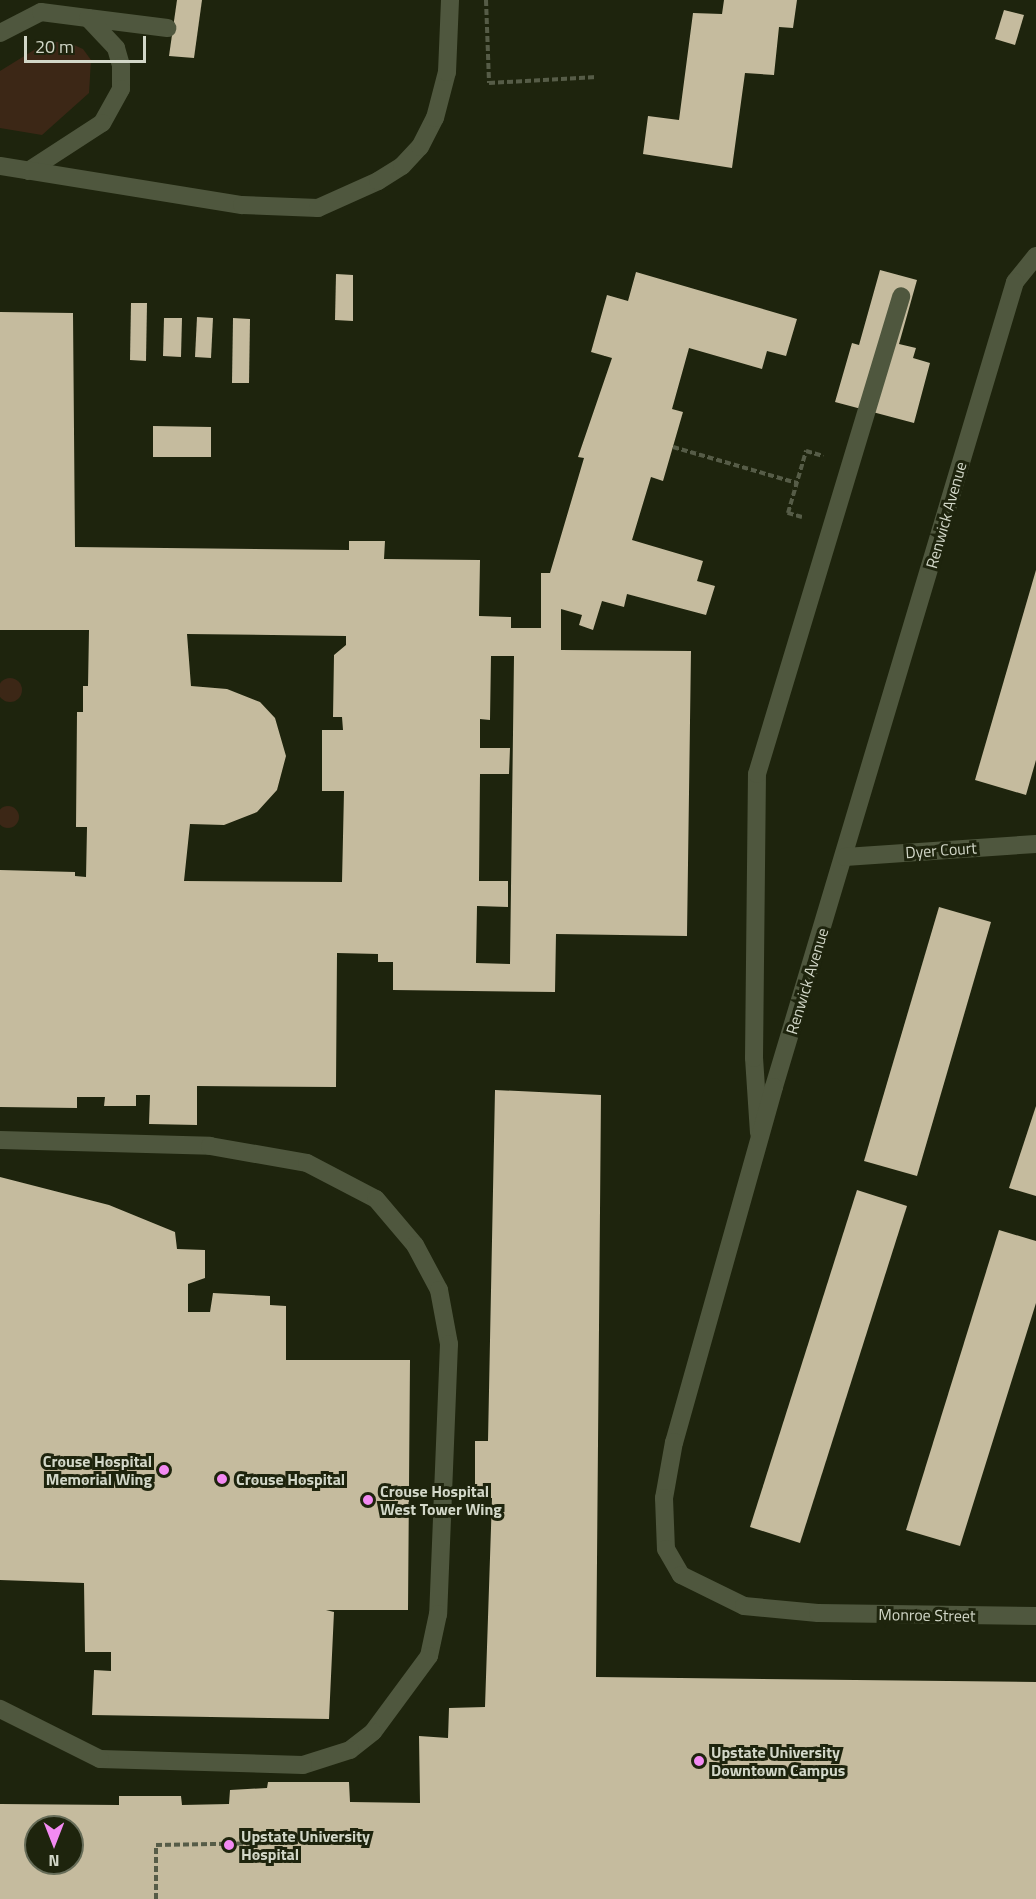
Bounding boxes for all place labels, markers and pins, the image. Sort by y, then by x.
place label: Crouse Hospital Memorial Wing [43,1451,152,1489]
marker: Crouse Hospital Memorial Wing [157,1463,171,1477]
place label: Crouse Hospital [236,1469,345,1489]
marker: Crouse Hospital [213,1470,231,1488]
place label: Crouse Hospital West Tower Wing [380,1481,502,1519]
marker: Crouse Hospital West Tower Wing [361,1493,375,1507]
place label: Upstate University Downtown Campus [711,1742,845,1780]
marker: Upstate University Downtown Campus [692,1754,706,1768]
place label: Upstate University Hospital [241,1826,370,1864]
marker: Upstate University Hospital [222,1838,236,1852]

